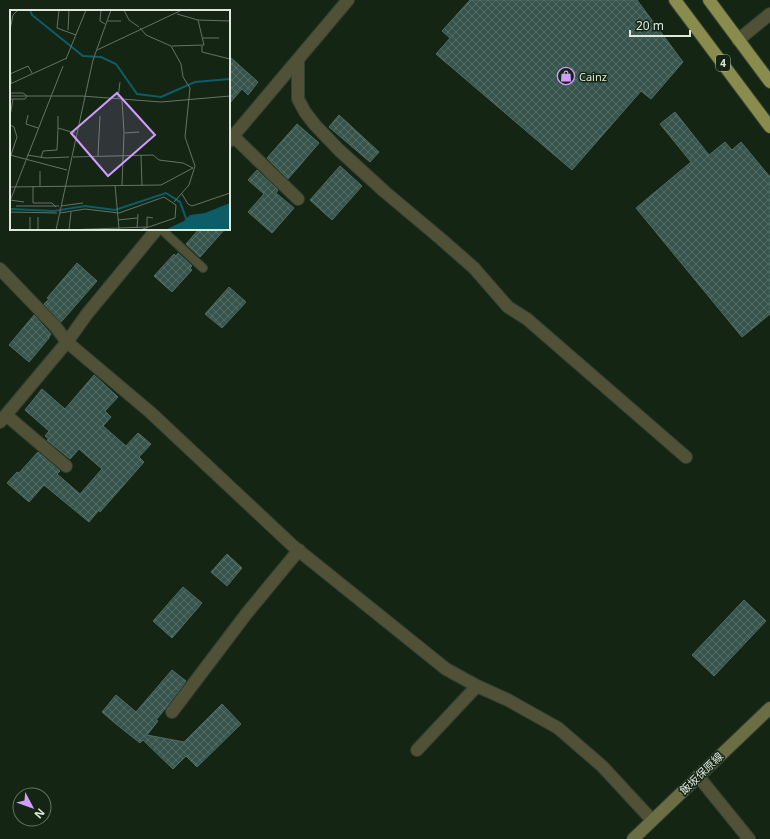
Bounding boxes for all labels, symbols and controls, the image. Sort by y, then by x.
inset map [10,10,230,230]
scale bar [630,12,690,38]
text: 20 m [636,17,664,34]
road number: 4 [716,55,730,71]
shop icon: Cainz [556,66,576,86]
place label: Cainz [579,69,607,84]
street label: 飯坂保原線 [676,749,726,797]
north arrow [12,787,52,827]
text: N [31,806,49,822]

